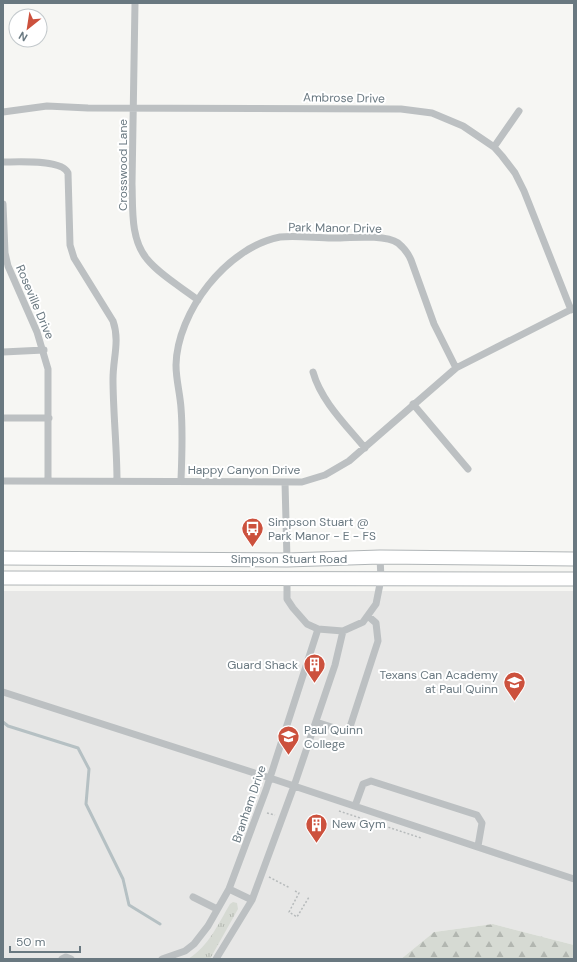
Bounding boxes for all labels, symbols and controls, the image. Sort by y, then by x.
north arrow [8,8,48,48]
text: N [16,29,30,45]
street label: Ambrose Drive [303,89,385,107]
street label: Crosswood Lane [115,119,131,211]
street label: Park Manor Drive [288,219,382,237]
street label: Roseville Drive [12,262,58,342]
street label: Happy Canyon Drive [188,462,301,478]
place label: Simpson Stuart @ Park Manor - E - FS [268,514,376,544]
bus stop icon: Simpson Stuart @ Park Manor - E - FS [240,516,266,549]
street label: Simpson Stuart Road [231,551,347,567]
building icon: Guard Shack [301,652,327,685]
place label: Guard Shack [227,657,298,673]
place label: Texans Can Academy at Paul Quinn [379,667,498,697]
school or university icon: Texans Can Academy at Paul Quinn [501,669,527,702]
place label: Paul Quinn College [304,722,363,752]
school or university icon: Paul Quinn College [275,724,301,757]
street label: Branham Drive [228,763,270,845]
building icon: New Gym [304,811,330,844]
place label: New Gym [332,816,386,832]
scale bar [10,928,80,954]
text: 50 m [16,934,45,950]

